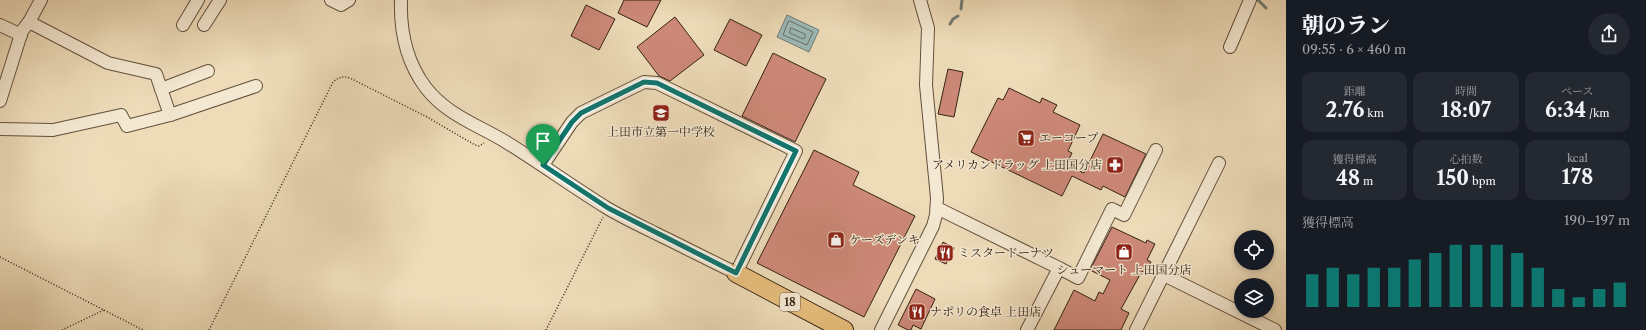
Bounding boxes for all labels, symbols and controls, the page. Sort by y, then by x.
text: 朝のラン [1302,12,1390,39]
button: share [1588,13,1630,55]
text: 09:55 · 6 × 460 m [1302,41,1406,57]
text: 距離 [1344,84,1366,98]
text: 時間 [1455,84,1477,98]
text: ペース [1561,84,1594,98]
text: 2.76 [1325,98,1364,122]
text: 18:07 [1441,98,1491,122]
text: 6:34 [1545,98,1586,122]
school or university icon: 上田市立第一中学校 [651,103,671,123]
text: km [1364,106,1384,120]
text: /km [1586,106,1610,120]
pin [526,124,560,165]
place label: 上田市立第一中学校 [607,124,715,139]
supermarket icon: エーコープ [1016,128,1036,148]
icon: arrive [532,130,554,152]
place label: エーコープ [1039,130,1098,145]
text: kcal [1567,151,1588,165]
text: 獲得標高 [1333,152,1377,166]
text: 心拍数 [1449,152,1482,166]
pharmacy icon: アメリカンドラッグ 上田国分店 [1105,155,1125,175]
place label: アメリカンドラッグ 上田国分店 [932,157,1102,172]
text: 178 [1561,165,1593,189]
text: 48 [1336,166,1360,190]
text: 150 [1436,166,1469,190]
text: m [1360,174,1373,188]
text: bpm [1469,174,1496,188]
text: 190–197 m [1564,212,1630,228]
text: 獲得標高 [1302,214,1354,230]
shop icon: ケーズデンキ [826,230,846,250]
map controls [1234,230,1274,318]
button: locate [1234,230,1274,270]
place label: ケーズデンキ [849,232,920,247]
shop icon: シューマート 上田国分店 [1114,242,1134,262]
restaurant icon: ミスタードーナツ [935,243,955,263]
place label: ミスタードーナツ [958,245,1054,260]
place label: シューマート 上田国分店 [1057,262,1191,277]
button: layers [1234,278,1274,318]
road number: 18 [780,293,800,311]
restaurant icon: ナポリの食卓 上田店 [907,302,927,322]
place label: ナポリの食卓 上田店 [930,304,1041,319]

